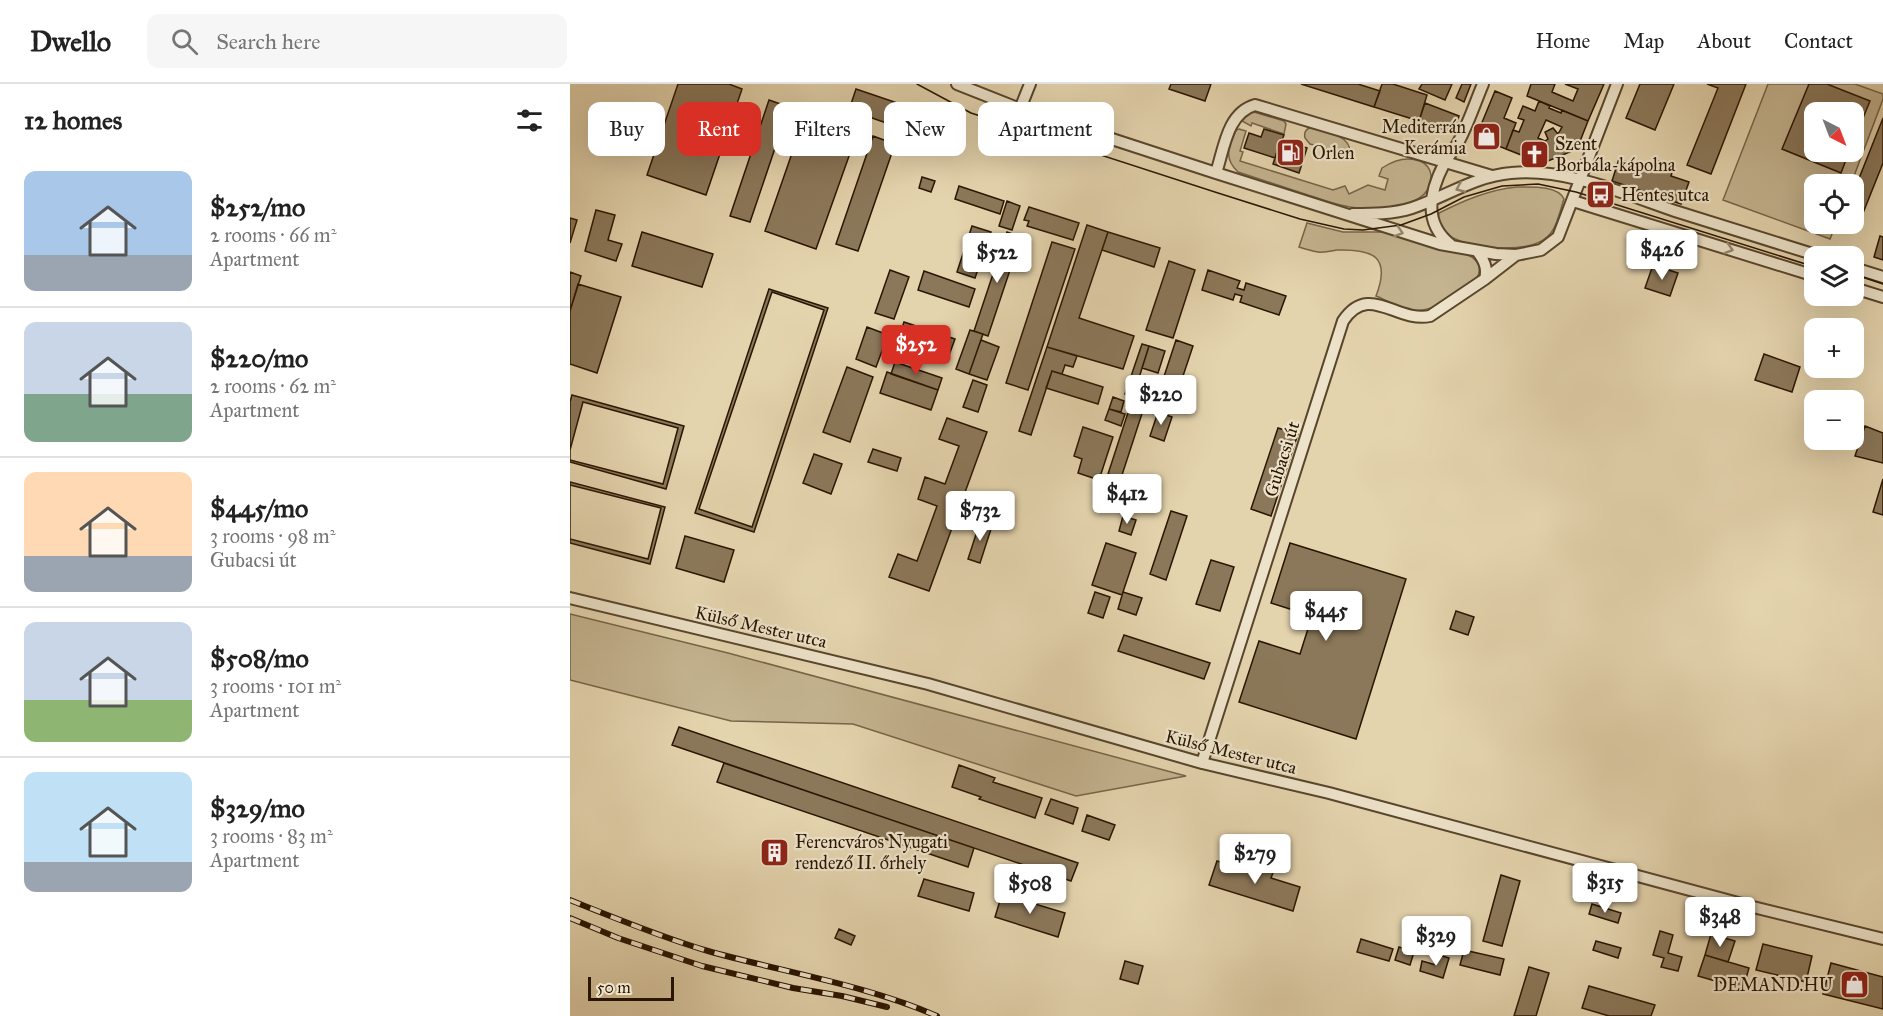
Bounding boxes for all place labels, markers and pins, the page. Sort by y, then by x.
place label: Mediterrán Kerámia [1382,116,1466,159]
shop icon: Mediterrán Kerámia [1471,121,1503,153]
place label: Szent Borbála-kápolna [1555,133,1676,176]
fuel station icon: Orlen [1275,137,1307,169]
church icon: Szent Borbála-kápolna [1518,138,1550,170]
place label: Orlen [1312,142,1355,164]
bus stop icon: Hentes utca [1584,179,1616,211]
place label: Hentes utca [1621,184,1709,206]
pin: $426 [1626,230,1698,281]
pin: $522 [961,233,1033,284]
pin: $252 [880,325,952,376]
pin: $220 [1125,375,1197,426]
pin: $412 [1091,474,1163,525]
pin: $732 [944,491,1016,542]
pin: $445 [1290,591,1362,642]
place label: Ferencváros Nyugati rendező II. őrhely [795,831,948,874]
pin: $279 [1219,834,1291,885]
building icon: Ferencváros Nyugati rendező II. őrhely [758,836,790,868]
pin: $315 [1569,863,1641,914]
pin: $508 [994,864,1066,915]
pin: $348 [1684,897,1756,948]
pin: $329 [1400,916,1472,967]
shop icon: DEMAND.HU [1838,969,1870,1001]
place label: DEMAND.HU [1713,974,1834,996]

